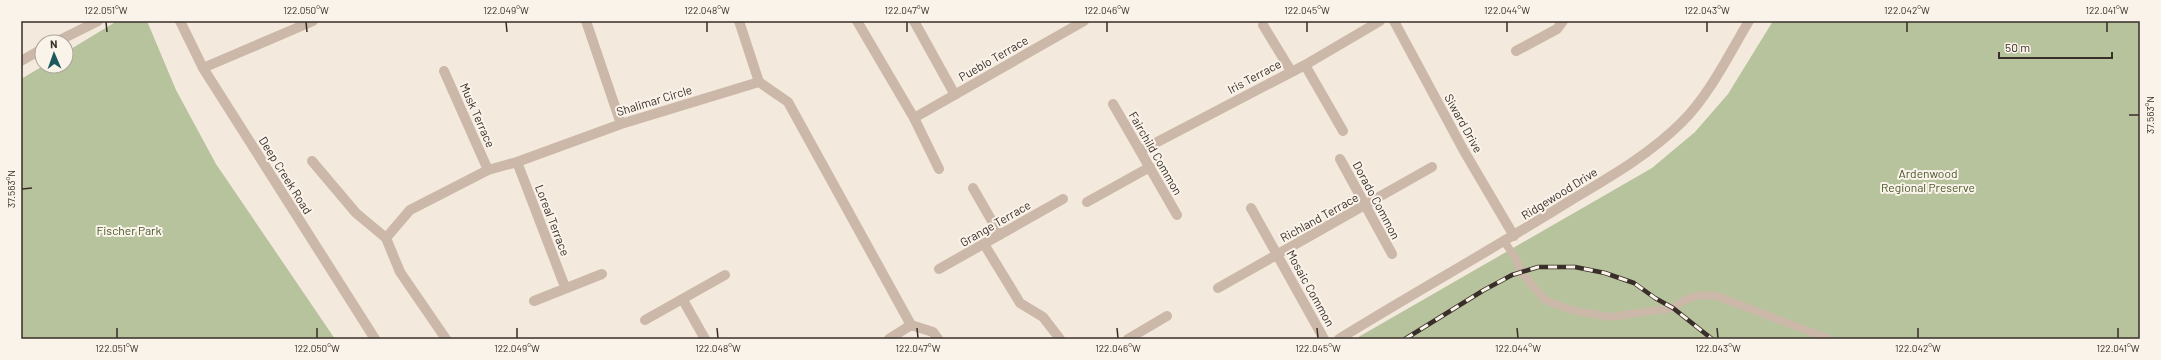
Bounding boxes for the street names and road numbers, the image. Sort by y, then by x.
street label: Pueblo Terrace [956,32,1030,84]
street label: Iris Terrace [1225,56,1283,96]
street label: Musk Terrace [458,81,498,149]
street label: Shalimar Circle [615,82,693,118]
street label: Siward Drive [1442,91,1486,155]
street label: Fairchild Common [1126,109,1186,197]
street label: Deep Creek Road [257,134,315,216]
street label: Dorado Common [1351,159,1403,241]
street label: Ridgewood Drive [1518,164,1600,222]
street label: Loreal Terrace [533,182,573,258]
street label: Richland Terrace [1277,190,1361,244]
street label: Grange Terrace [957,197,1033,249]
street label: Mosaic Common [1284,247,1338,329]

